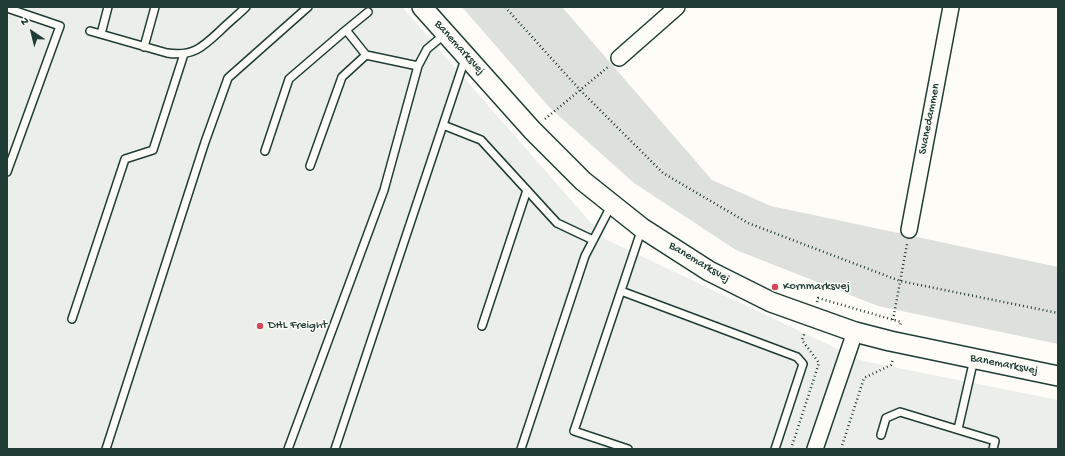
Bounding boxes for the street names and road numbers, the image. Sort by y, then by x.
street label: Banemarksvej [431,18,487,78]
street label: Svanedammen [916,82,944,156]
street label: Banemarksvej [666,239,732,287]
street label: Banemarksvej [969,351,1039,379]

